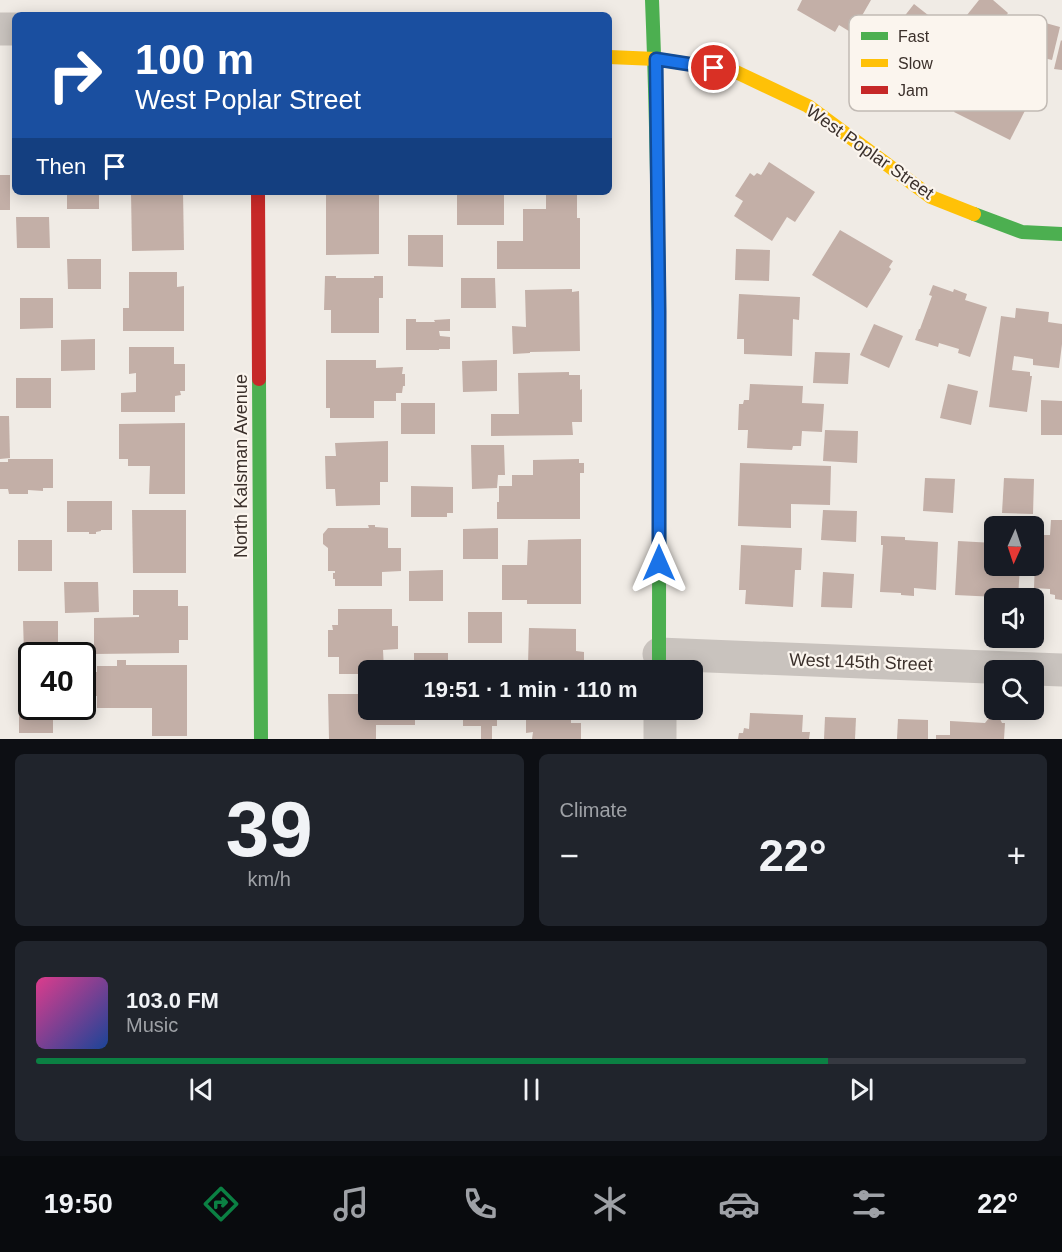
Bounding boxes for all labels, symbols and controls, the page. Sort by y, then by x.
legend [849,15,1047,111]
text: Fast [898,28,930,45]
icon: right [36,36,114,114]
text: 100 m [135,36,254,83]
pin [688,42,739,93]
icon: arrive [697,51,730,84]
text: Slow [898,55,933,72]
text: Jam [898,82,928,99]
text: West Poplar Street [135,85,361,115]
street label: West Poplar Street [803,101,937,203]
icon: arrive [98,150,131,183]
text: Then [36,154,86,179]
street label: North Kalsman Avenue [231,374,251,558]
north arrow [984,516,1044,576]
map controls [984,516,1044,720]
position arrow [627,531,691,595]
button: sound [984,588,1044,648]
speed limit sign: 40 [18,642,96,720]
street label: West 145th Street [789,649,933,675]
button: search [984,660,1044,720]
text: 19:51 · 1 min · 110 m [424,677,638,702]
text: 39 [226,785,313,873]
text: Climate [560,799,627,821]
text: 22° [759,830,827,881]
text: − [560,837,579,874]
text: + [1007,837,1026,874]
text: km/h [248,868,291,890]
text: 103.0 FM [126,988,219,1013]
text: Music [126,1014,178,1036]
icon: previous [185,1073,218,1106]
icon: pause [515,1073,548,1106]
icon: next [845,1073,878,1106]
icon: directions [200,1183,242,1225]
icon: music [330,1183,372,1225]
icon: phone [459,1183,501,1225]
icon: climate [589,1183,631,1225]
icon: car [718,1183,760,1225]
icon: filters [848,1183,890,1225]
text: 19:50 [44,1189,113,1219]
text: 22° [977,1189,1018,1219]

